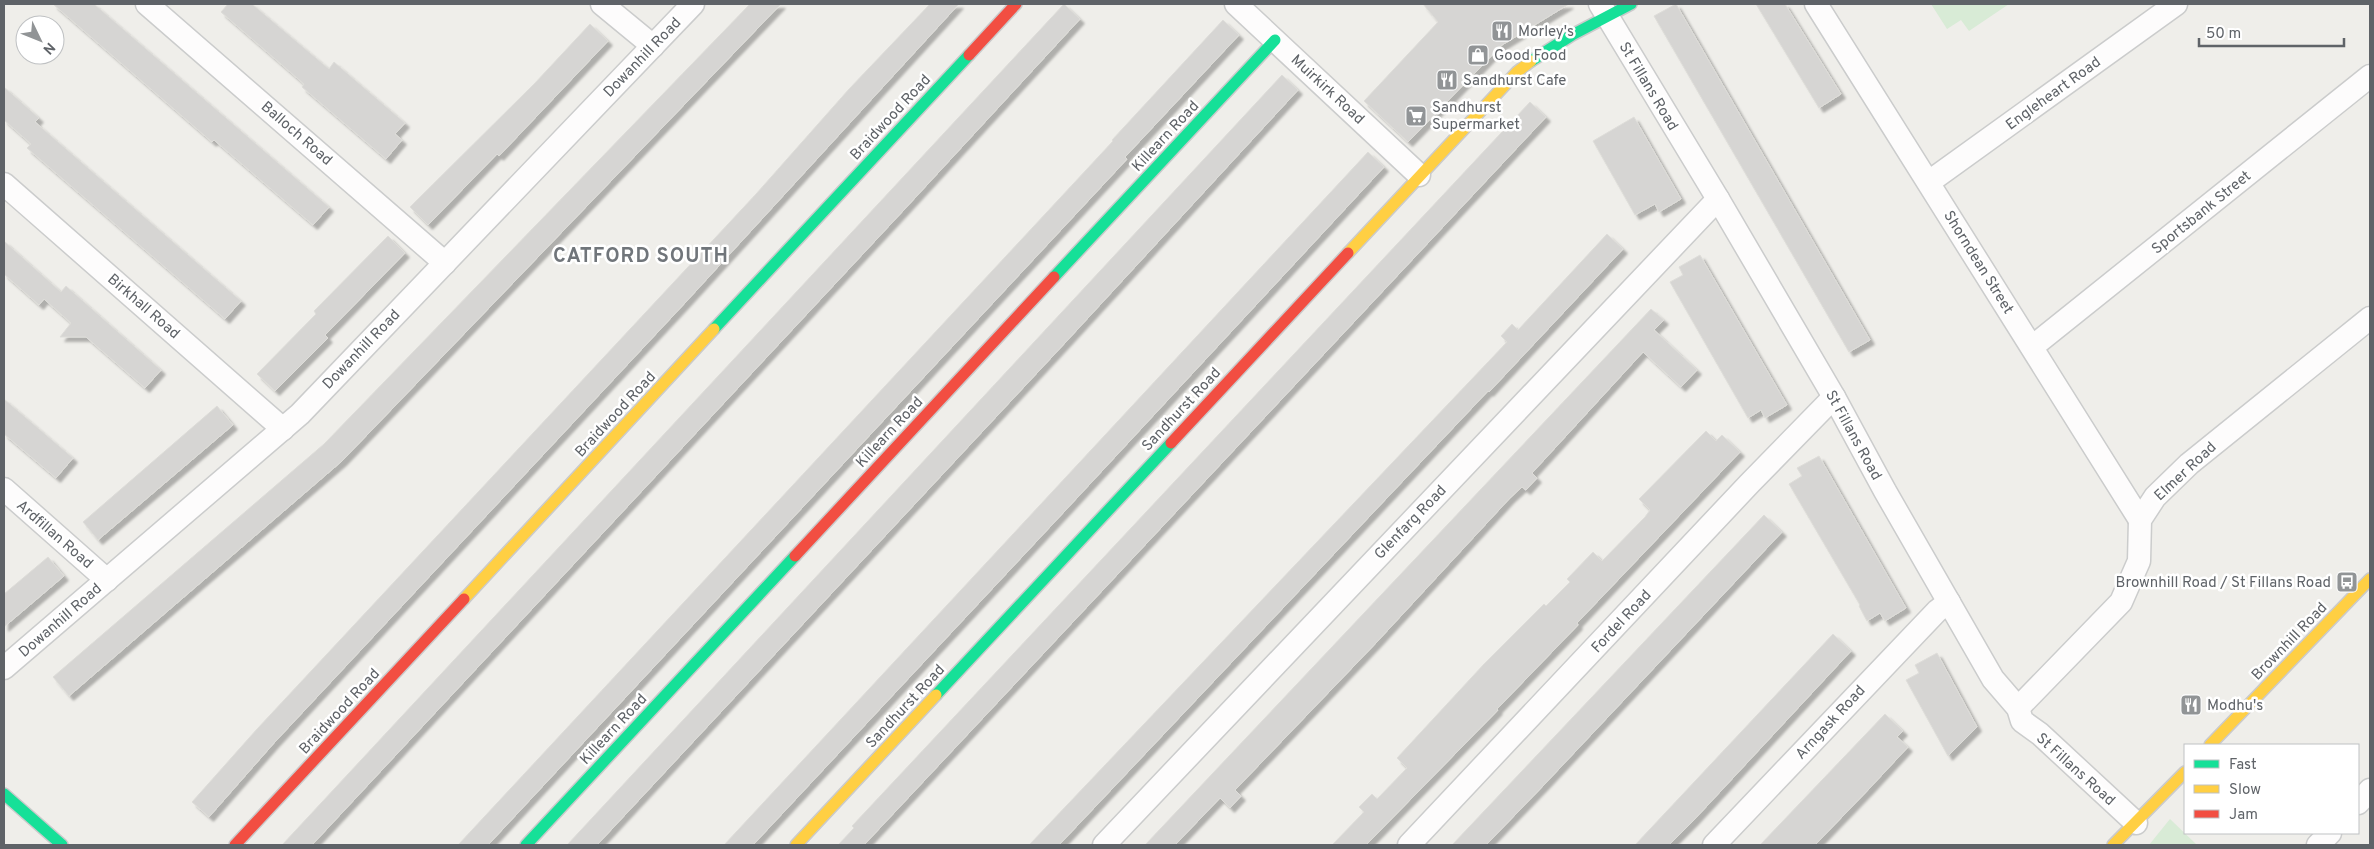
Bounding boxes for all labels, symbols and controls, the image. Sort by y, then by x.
street label: Dowanhill Road [600,14,686,102]
north arrow [15,15,65,65]
scale bar [2199,15,2344,47]
restaurant icon: Morley's [1490,19,1514,43]
place label: Morley's [1518,23,1574,42]
text: 50 m [2206,25,2241,44]
text: N [39,38,58,57]
street label: St Fillans Road [1614,39,1682,135]
shop icon: Good Food [1466,43,1490,67]
place label: Good Food [1494,47,1566,66]
street label: Muirkirk Road [1286,51,1368,129]
street label: Engleheart Road [2003,53,2105,135]
restaurant icon: Sandhurst Cafe [1435,68,1459,92]
street label: Braidwood Road [847,71,936,165]
place label: Sandhurst Cafe [1463,72,1566,91]
street label: Balloch Road [256,98,336,170]
street label: Killearn Road [1128,98,1204,176]
place label: Sandhurst Supermarket [1432,99,1520,135]
supermarket icon: Sandhurst Supermarket [1404,104,1428,128]
street label: Sportsbank Street [2148,167,2256,259]
street label: Shorndean Street [1938,208,2017,318]
district label: CATFORD SOUTH [553,244,729,270]
street label: Birkhall Road [103,270,183,344]
street label: Dowanhill Road [319,306,405,394]
street label: Sandhurst Road [1138,364,1226,456]
street label: Braidwood Road [572,368,661,462]
street label: St Fillans Road [1820,387,1885,484]
street label: Killearn Road [852,394,928,472]
street label: Elmer Road [2151,438,2221,506]
street label: Glenfarg Road [1371,482,1451,564]
street label: Ardfillan Road [12,497,96,574]
bus stop icon: Brownhill Road / St Fillans Road [2335,570,2359,594]
place label: Brownhill Road / St Fillans Road [2116,574,2331,593]
street label: Dowanhill Road [16,580,106,662]
street label: Fordel Road [1588,586,1656,658]
street label: Brownhill Road [2248,599,2332,685]
street label: Sandhurst Road [862,661,950,753]
street label: Braidwood Road [296,665,385,759]
street label: Arngask Road [1792,682,1870,764]
street label: Killearn Road [576,691,652,769]
restaurant icon: Modhu's [2179,693,2203,717]
place label: Modhu's [2207,697,2263,716]
street label: St Fillans Road [2031,730,2118,811]
legend [2184,744,2359,834]
text: Fast [2229,756,2257,775]
text: Slow [2229,781,2261,800]
text: Jam [2229,806,2258,825]

